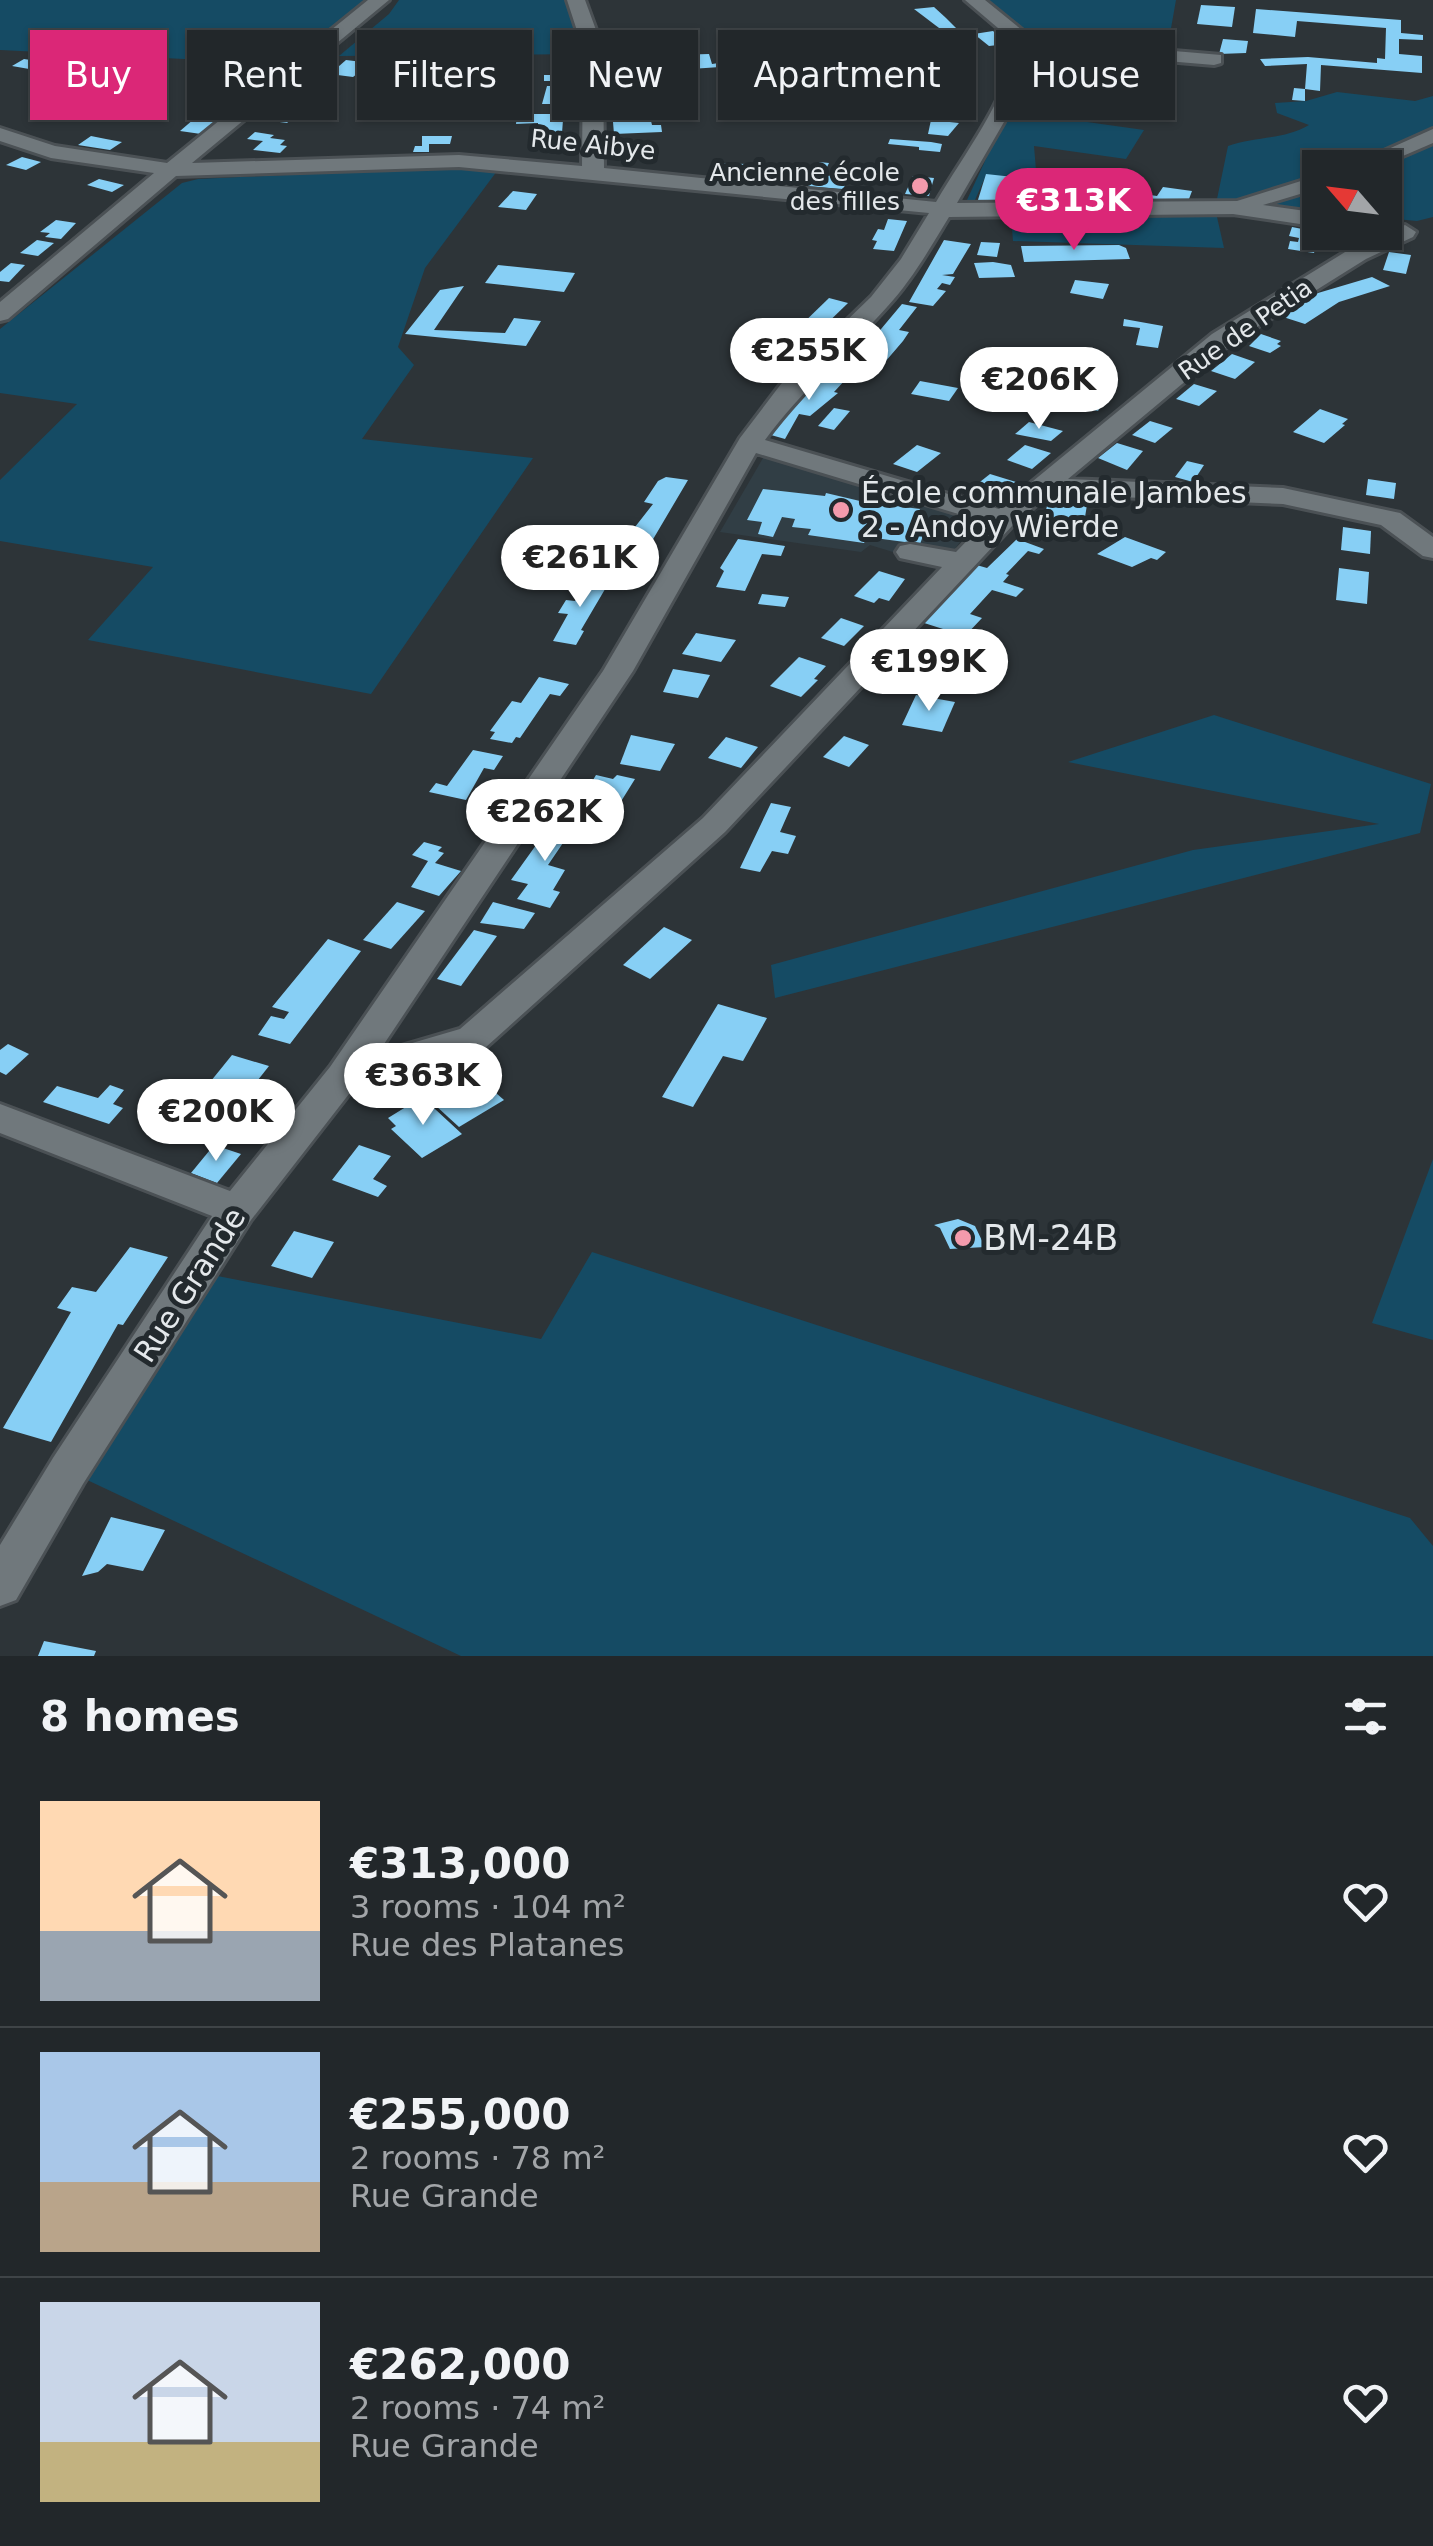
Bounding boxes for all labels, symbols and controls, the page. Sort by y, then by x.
chip: Buy [30,30,167,120]
chip: Rent [187,30,337,120]
chip: Filters [357,30,532,120]
chip: New [552,30,698,120]
chip: Apartment [718,30,976,120]
chip: House [996,30,1175,120]
street label: Rue Aibye [529,124,657,165]
north arrow [1302,150,1402,250]
map controls [1302,150,1402,250]
place label: Ancienne école des filles [709,158,900,216]
pin: €313K [1004,168,1144,253]
marker: Ancienne école des filles [909,175,931,197]
text: €313K [1017,181,1131,219]
street label: Rue de Petia [1173,273,1318,386]
pin: €255K [739,318,879,403]
text: €255K [752,331,866,369]
pin: €206K [969,347,1109,432]
text: €206K [982,360,1096,398]
place label: École communale Jambes 2 - Andoy Wierde [861,475,1247,544]
marker: École communale Jambes 2 - Andoy Wierde [830,499,852,521]
pin: €261K [510,525,650,610]
text: €261K [523,538,637,576]
pin: €199K [859,629,999,714]
text: €199K [872,642,986,680]
pin: €262K [475,779,615,864]
text: €262K [488,792,602,830]
pin: €363K [353,1043,493,1128]
text: €363K [366,1056,480,1094]
pin: €200K [146,1079,286,1164]
text: €200K [159,1092,273,1130]
street label: Rue Grande [127,1201,252,1368]
place label: BM-24B [983,1218,1118,1258]
marker: BM-24B [952,1227,974,1249]
icon: filters [1338,1689,1393,1744]
text: 8 homes [40,1692,240,1741]
text: €313,000 [350,1839,571,1888]
icon: home [120,1841,240,1961]
icon: heart [1338,1874,1393,1929]
text: 3 rooms · 104 m² [350,1888,626,1926]
text: Rue des Platanes [350,1926,624,1964]
text: €255,000 [350,2090,571,2139]
icon: home [120,2092,240,2212]
icon: heart [1338,2125,1393,2180]
text: 2 rooms · 78 m² [350,2139,605,2177]
text: Rue Grande [350,2177,539,2215]
text: €262,000 [350,2340,571,2389]
icon: home [120,2342,240,2462]
icon: heart [1338,2375,1393,2430]
text: 2 rooms · 74 m² [350,2389,605,2427]
text: Rue Grande [350,2427,539,2465]

